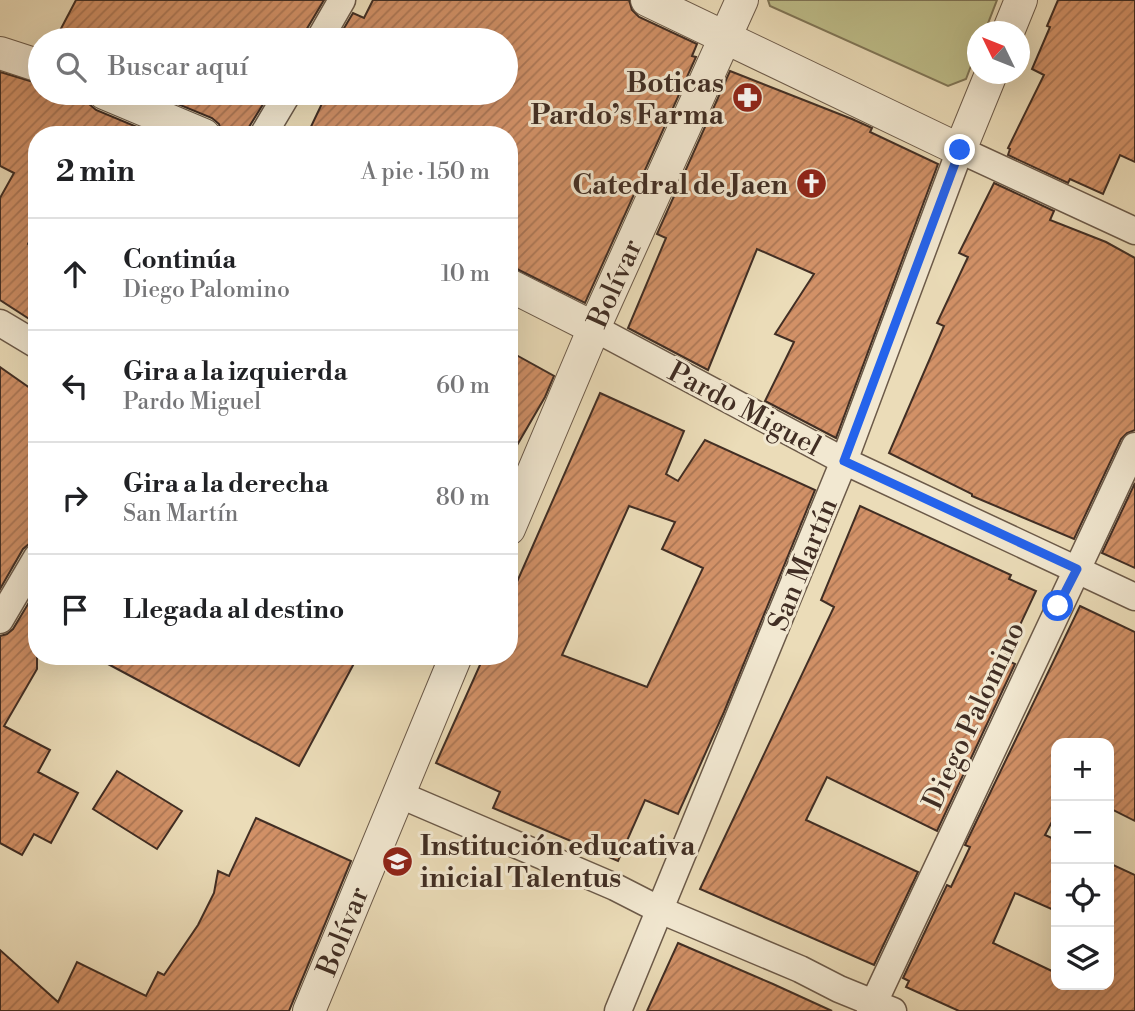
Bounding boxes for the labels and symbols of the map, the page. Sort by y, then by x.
north arrow [967,21,1030,84]
place label: Boticas Pardo’s Farma [531,66,725,133]
pharmacy icon: Boticas Pardo’s Farma [730,81,764,115]
route end [944,134,975,165]
church icon: Catedral de Jaen [794,167,828,201]
place label: Catedral de Jaen [572,168,788,203]
street label: Bolívar [580,234,650,334]
street label: Pardo Miguel [662,354,827,464]
street label: San Martín [761,493,846,636]
route start [1042,590,1073,621]
street label: Diego Palomino [916,616,1033,815]
place label: Institución educativa inicial Talentus [420,829,696,896]
school or university icon: Institución educativa inicial Talentus [380,844,414,878]
street label: Bolívar [309,882,377,982]

